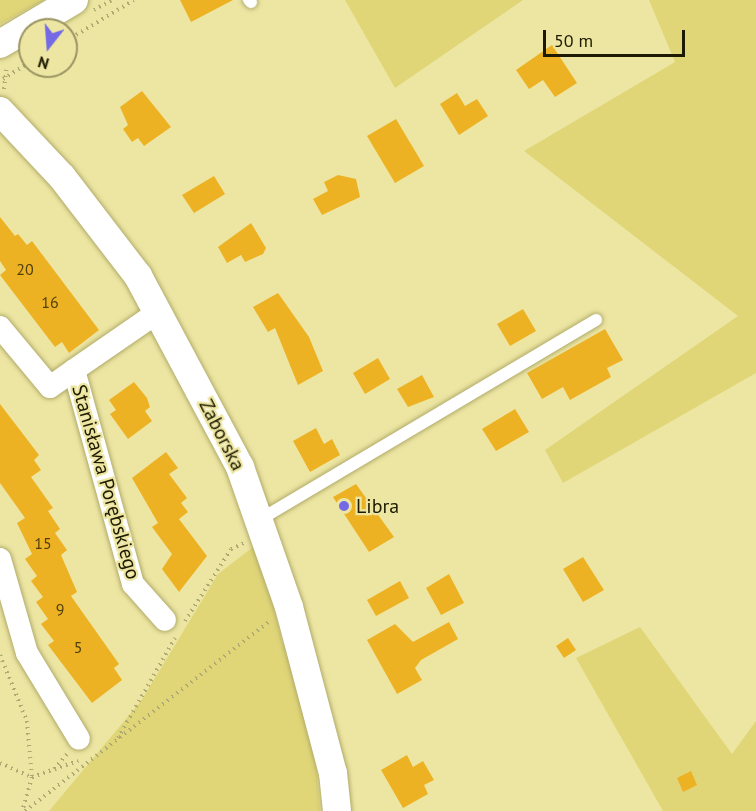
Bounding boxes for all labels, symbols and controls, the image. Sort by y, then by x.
north arrow [18,18,78,78]
scale bar [546,18,688,56]
text: 50 m [554,29,593,52]
text: N [35,52,51,74]
house number: 20 [16,259,34,279]
house number: 16 [41,292,59,312]
street label: Stanisława Porębskiego [67,382,145,582]
street label: Zaborska [194,395,250,475]
place label: Libra [356,494,399,518]
marker: Libra [337,499,351,513]
house number: 15 [34,533,52,553]
house number: 9 [56,599,64,619]
house number: 5 [74,637,82,657]

